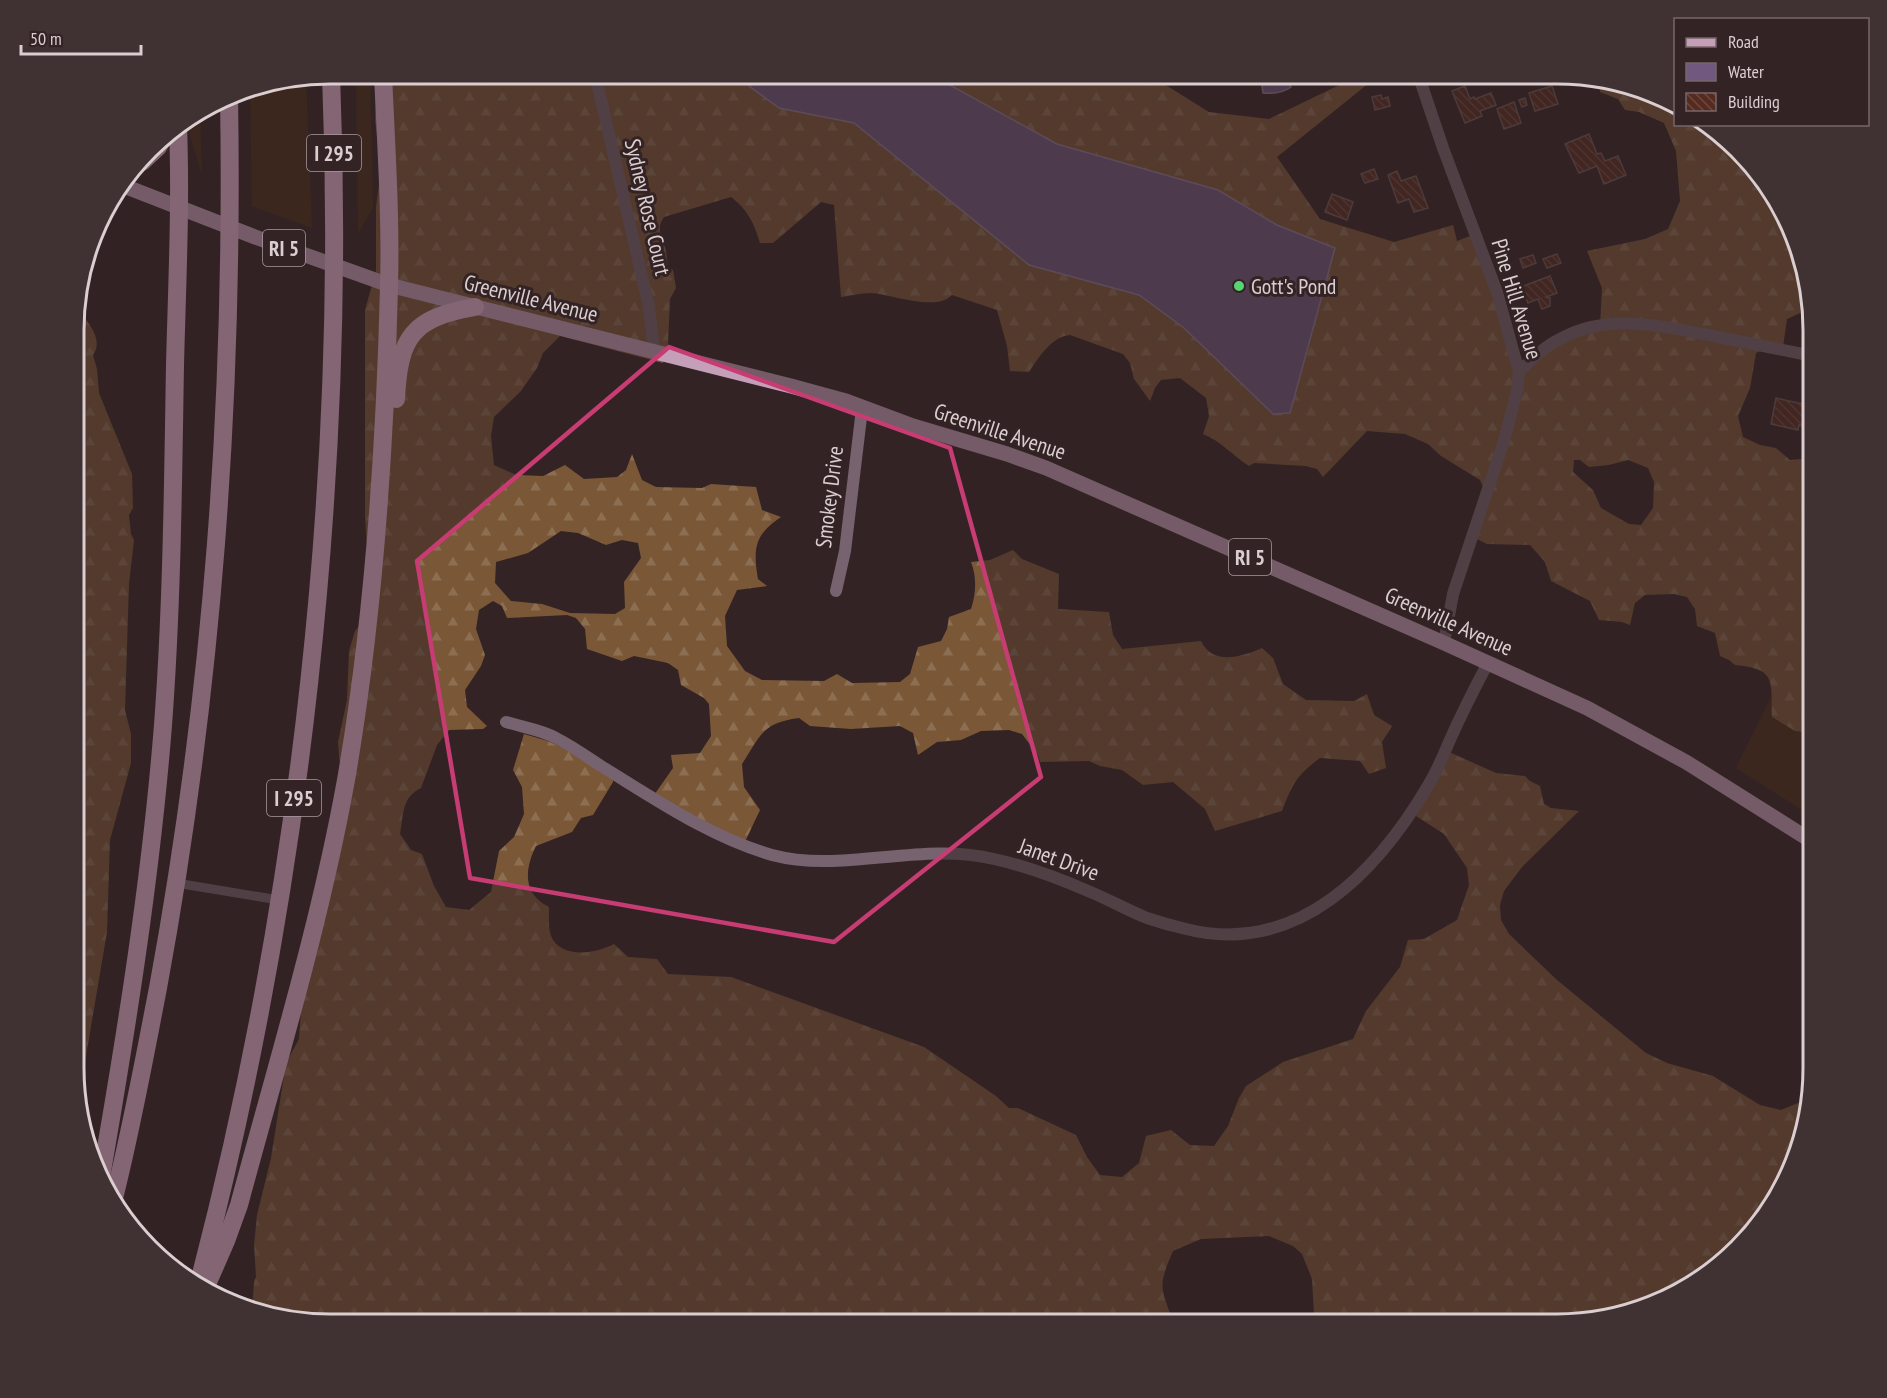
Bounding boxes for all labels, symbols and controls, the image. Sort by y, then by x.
scale bar [21,18,141,56]
legend [1674,18,1869,126]
text: 50 m [30,27,62,50]
text: Road [1728,30,1759,53]
text: Water [1728,60,1764,83]
text: Building [1728,90,1780,113]
road number: I 295 [307,135,361,171]
street label: Sydney Rose Court [619,136,677,278]
road number: RI 5 [263,230,305,266]
street label: Pine Hill Avenue [1485,235,1549,363]
street label: Greenville Avenue [461,268,601,328]
place label: Gott's Pond [1251,272,1336,300]
marker: Gott's Pond [1232,279,1246,293]
street label: Greenville Avenue [931,397,1069,465]
street label: Smokey Drive [809,444,849,550]
road number: RI 5 [1229,539,1271,575]
street label: Greenville Avenue [1381,580,1517,662]
road number: I 295 [267,780,321,816]
street label: Janet Drive [1014,831,1103,886]

